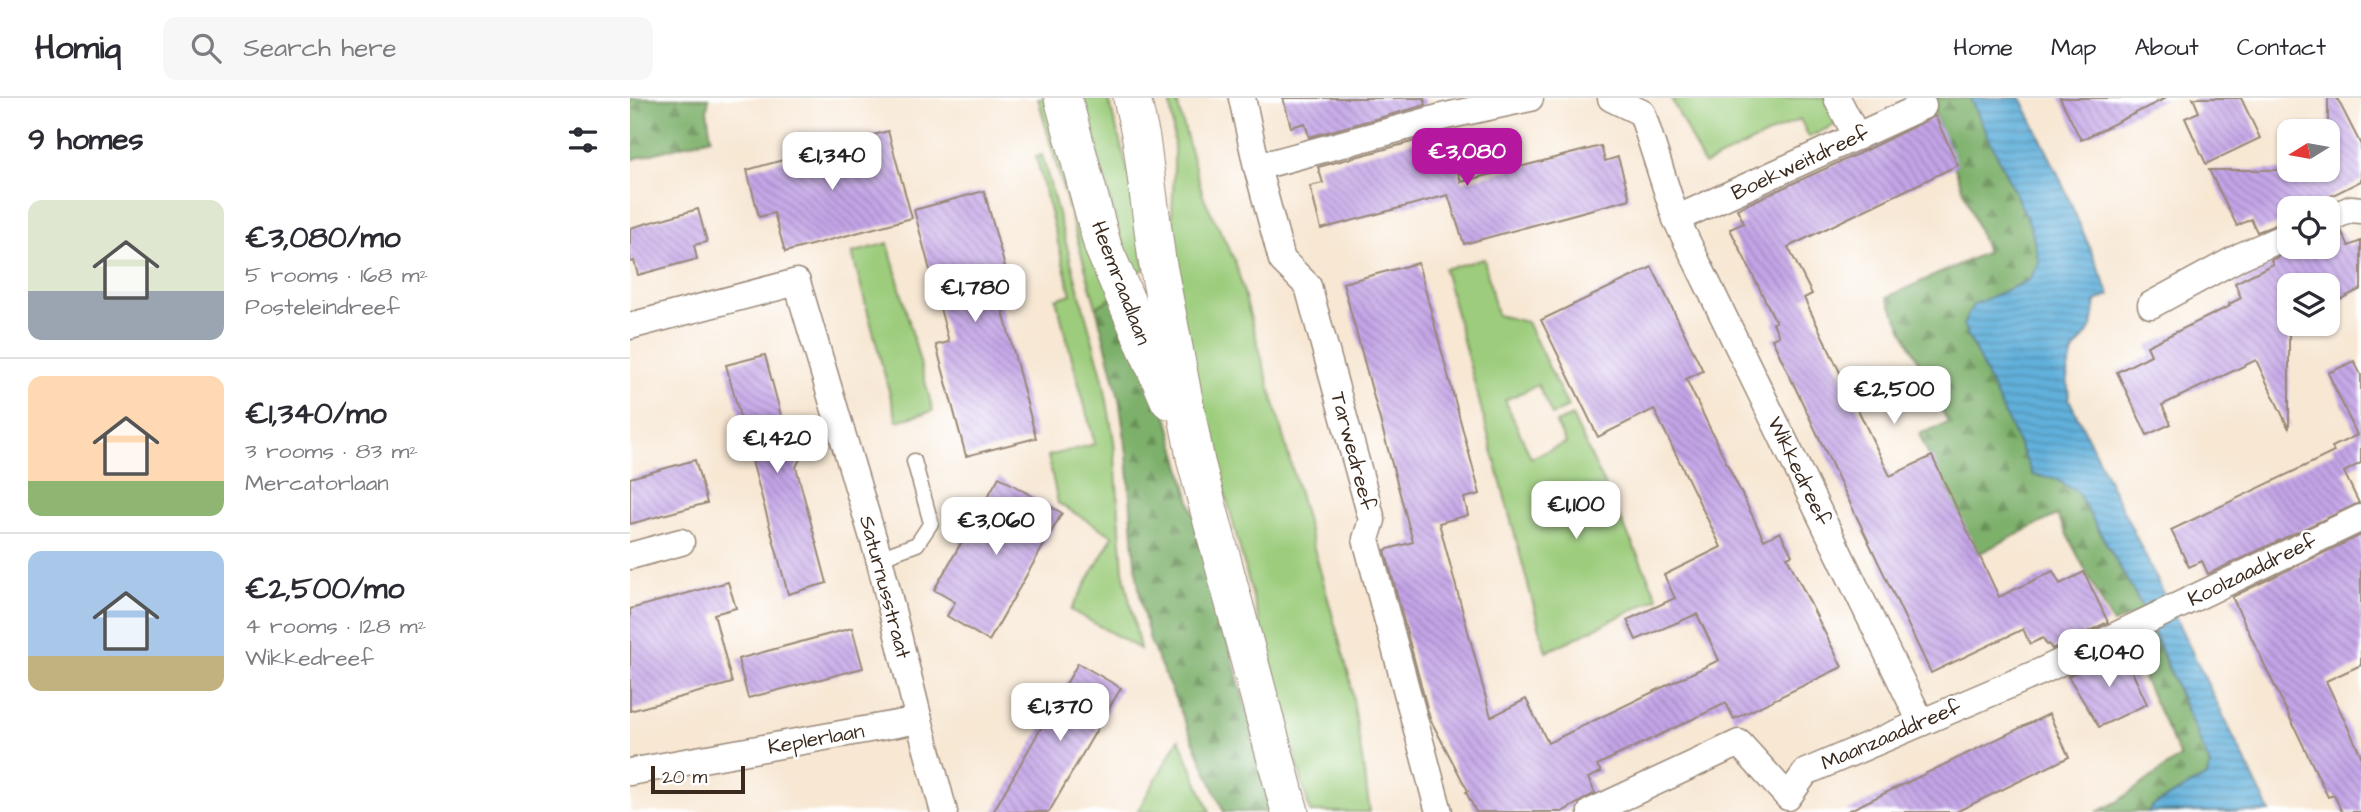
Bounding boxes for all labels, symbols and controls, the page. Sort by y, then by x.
search box [163,17,653,80]
text: Homiq [35,25,121,71]
icon: search [187,29,225,67]
text: Search here [243,30,397,66]
text: Home [1953,31,2013,65]
text: Map [2051,31,2096,65]
text: About [2134,31,2199,65]
text: Contact [2237,31,2326,65]
street label: Boekweitdreef [1727,118,1874,208]
text: 9 homes [28,119,143,161]
north arrow [2277,119,2340,182]
map controls [2277,119,2340,336]
icon: filters [564,121,602,159]
pin: €3,080 [1410,129,1524,188]
pin: €1,340 [775,132,889,192]
text: €3,080 [1428,135,1506,167]
text: €1,340 [798,139,866,171]
button: locate [2277,196,2340,259]
text: €3,080/mo [245,217,401,259]
street label: Heemraadlaan [1084,217,1158,349]
icon: home [84,228,168,312]
text: 5 rooms · 168 m² [245,259,428,291]
pin: €1,780 [918,264,1032,324]
text: €1,780 [941,271,1009,303]
button: layers [2277,273,2340,336]
text: Posteleindreef [245,291,400,323]
pin: €2,500 [1837,366,1951,426]
text: €2,500 [1854,373,1934,405]
street label: Tarwedreef [1323,389,1383,514]
text: €1,340/mo [245,393,387,435]
icon: home [84,404,168,488]
street label: Wikkedreef [1760,412,1838,531]
pin: €1,420 [720,416,834,475]
text: €1,420 [743,422,811,454]
text: 3 rooms · 83 m² [245,435,418,467]
text: Mercatorlaan [245,467,389,499]
pin: €1,100 [1519,482,1633,541]
text: €1,100 [1547,488,1605,520]
pin: €3,060 [939,498,1053,557]
text: €3,060 [957,504,1035,536]
street label: Saturnusstraat [852,512,918,662]
street label: Koolzaaddreef [2183,526,2322,614]
text: €2,500/mo [245,568,404,610]
icon: home [84,579,168,663]
text: 4 rooms · 128 m² [245,610,426,642]
pin: €1,040 [2052,630,2166,689]
text: €1,040 [2074,636,2144,668]
text: Wikkedreef [245,642,374,674]
pin: €1,370 [1003,684,1117,743]
text: €1,370 [1027,690,1093,722]
street label: Maanzaaddreef [1817,692,1966,778]
street label: Keplerlaan [766,716,867,763]
scale bar [651,763,746,795]
text: 20 m [662,764,707,791]

